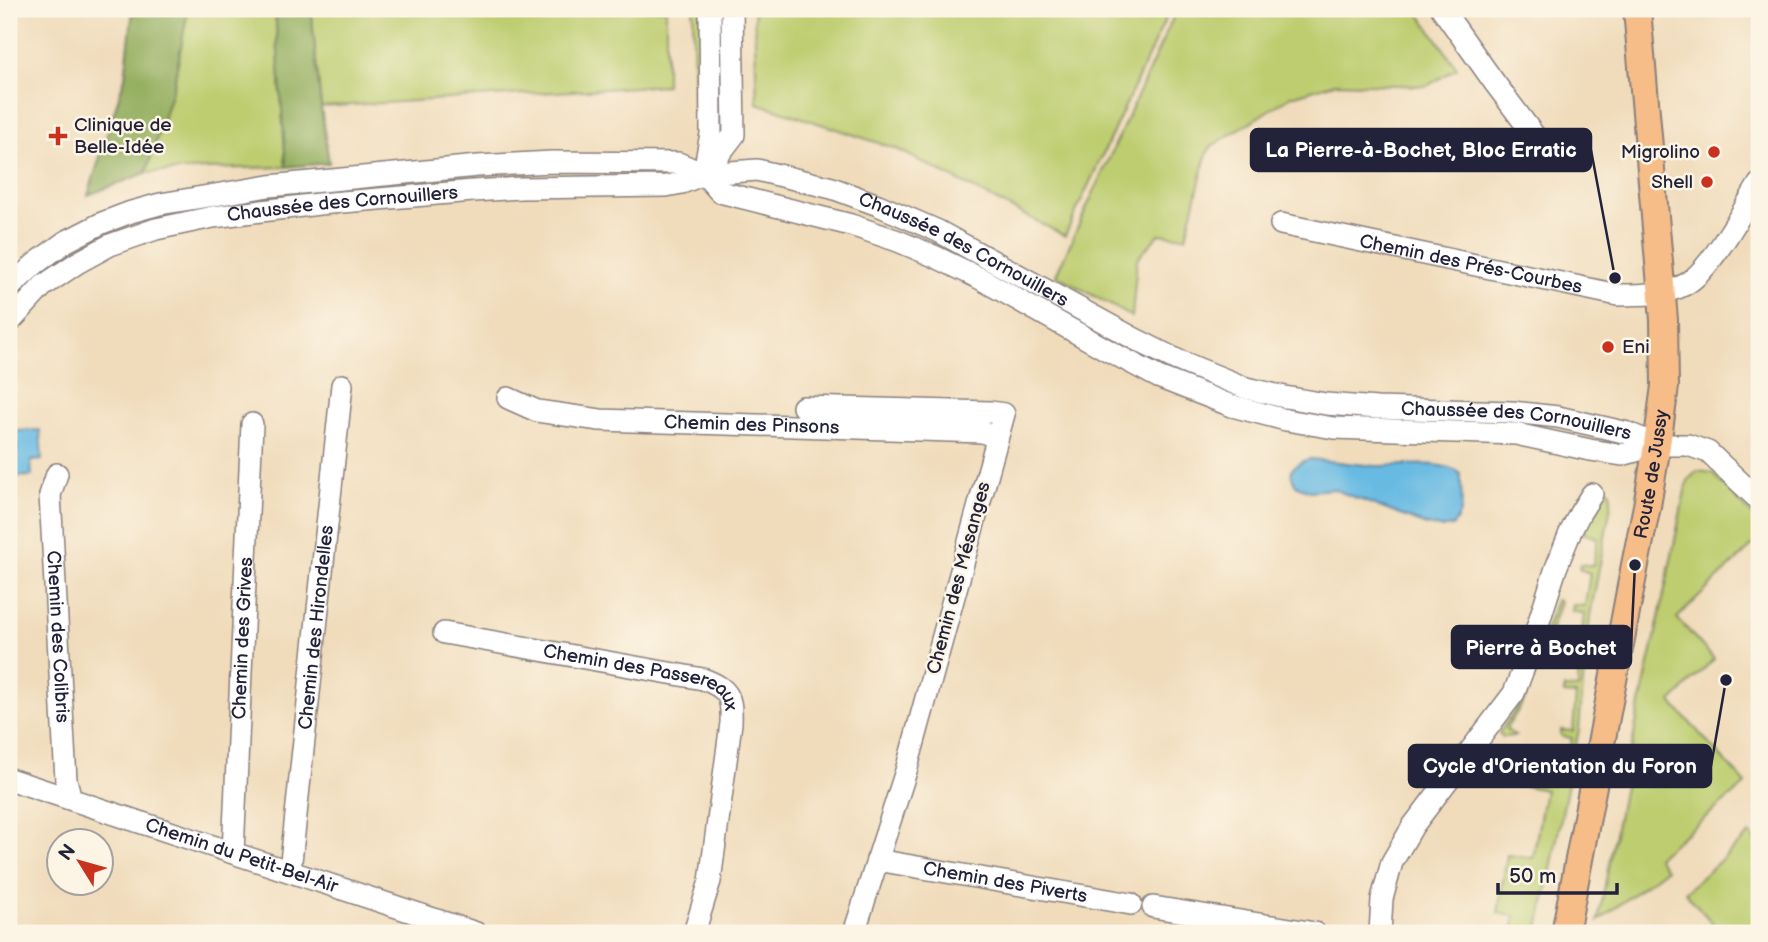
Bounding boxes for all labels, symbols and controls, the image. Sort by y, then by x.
place label: Clinique de Belle-Idée [74,114,172,159]
marker: Clinique de Belle-Idée [48,126,68,146]
callout: La Pierre-à-Bochet, Bloc Erratic [1251,129,1591,171]
text: La Pierre-à-Bochet, Bloc Erratic [1265,138,1577,163]
place label: Migrolino [1621,141,1700,164]
marker: Migrolino [1706,144,1722,160]
place label: Shell [1651,171,1693,194]
marker: Shell [1699,174,1715,190]
street label: Chaussée des Cornouillers [226,181,459,227]
street label: Chaussée des Cornouillers [855,187,1072,312]
street label: Chemin des Prés-Courbes [1357,229,1584,299]
place label: Eni [1622,336,1650,359]
marker: Eni [1600,339,1616,355]
street label: Chaussée des Cornouillers [1401,397,1634,445]
street label: Route de Jussy [1629,408,1673,541]
street label: Chemin des Pinsons [663,411,840,439]
street label: Chemin des Mésanges [922,479,996,677]
street label: Chemin des Hirondelles [294,524,338,731]
street label: Chemin des Colibris [42,550,74,723]
street label: Chemin des Grives [227,556,258,720]
callout: Pierre à Bochet [1452,626,1631,668]
text: Pierre à Bochet [1466,636,1616,661]
street label: Chemin des Passereaux [541,639,743,712]
callout: Cycle d'Orientation du Foron [1409,745,1711,787]
text: Cycle d'Orientation du Foron [1423,754,1697,779]
street label: Chemin du Petit-Bel-Air [142,813,342,899]
north arrow [46,827,116,897]
text: N [54,840,81,865]
scale bar [1498,851,1618,895]
street label: Chemin des Piverts [921,857,1089,908]
text: 50 m [1509,864,1556,889]

